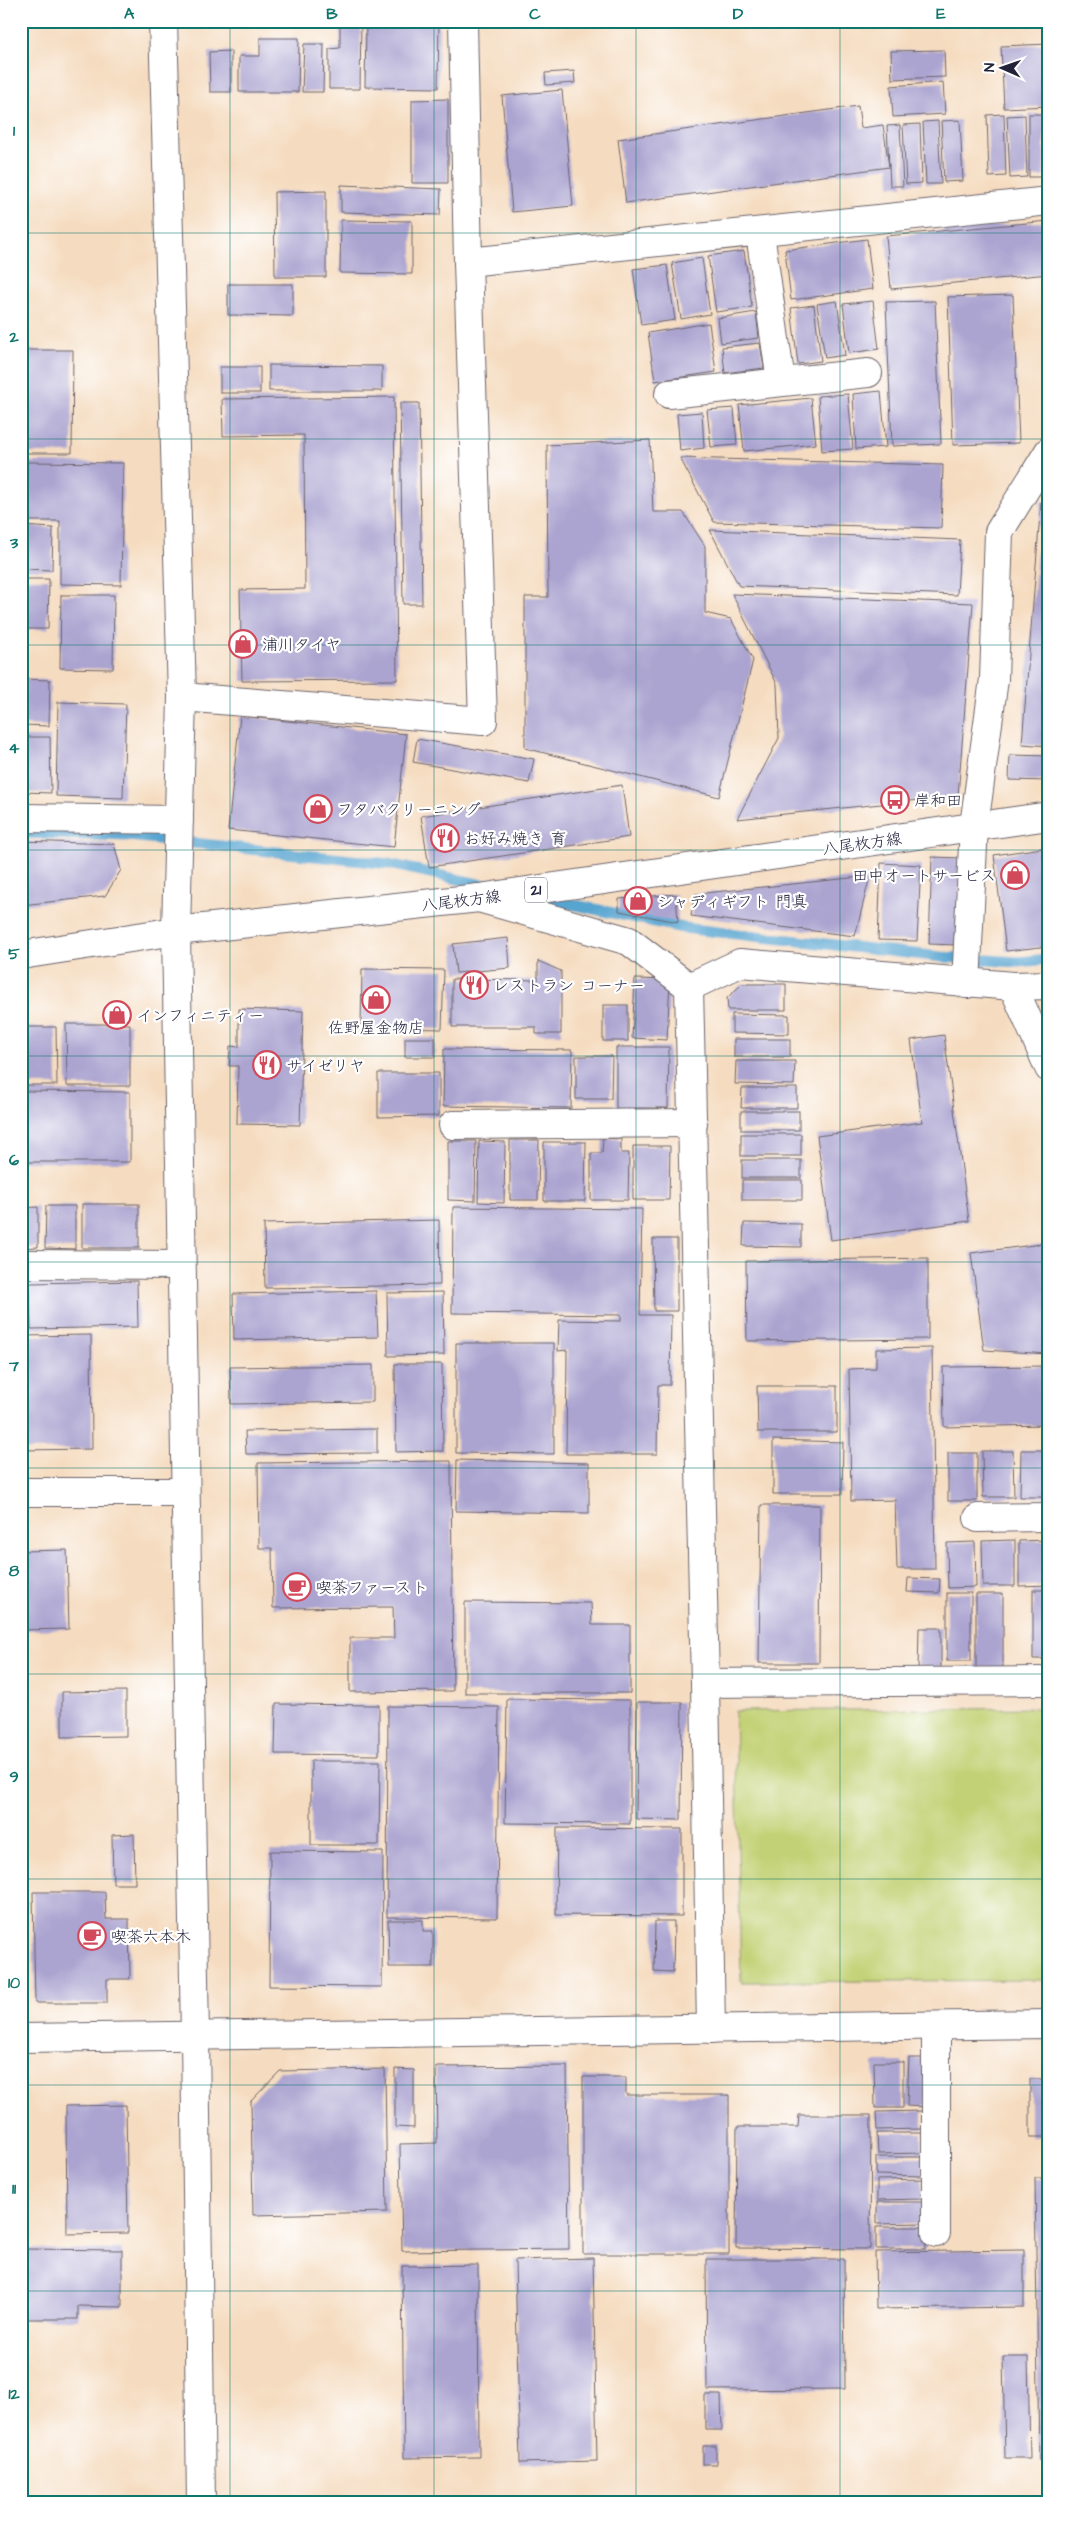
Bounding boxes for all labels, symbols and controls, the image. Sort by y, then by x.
text: A [124,3,135,25]
text: B [326,3,338,25]
text: C [529,3,541,25]
text: D [733,3,744,25]
text: E [936,3,946,25]
north arrow [978,42,1028,92]
text: N [980,63,1000,72]
text: 1 [13,120,16,142]
text: 2 [8,326,19,348]
text: 3 [9,532,19,554]
shop icon: 浦川タイヤ [228,629,258,659]
place label: 浦川タイヤ [262,634,341,656]
text: 4 [9,737,20,759]
bus stop icon: 岸和田 [880,785,910,815]
place label: 岸和田 [914,790,962,812]
shop icon: フタバクリーニング [303,794,333,824]
place label: フタバクリーニング [337,799,481,821]
restaurant icon: お好み焼き 育 [430,823,460,853]
place label: お好み焼き 育 [464,828,566,850]
street label: 八尾枚方線 [821,828,903,860]
shop icon: 田中オートサービス [1000,860,1030,890]
place label: 田中オートサービス [852,865,996,887]
road number: 21 [525,878,547,902]
street label: 八尾枚方線 [420,885,502,917]
shop icon: シャディギフト 門真 [623,886,653,916]
place label: シャディギフト 門真 [657,891,807,913]
text: 5 [8,943,20,965]
restaurant icon: レストラン コーナー [459,970,489,1000]
place label: レストラン コーナー [493,975,645,997]
shop icon: 佐野屋金物店 [361,985,391,1015]
shop icon: インフィニティー [102,1000,132,1030]
place label: インフィニティー [136,1005,264,1027]
place label: 佐野屋金物店 [328,1017,424,1039]
restaurant icon: サイゼリヤ [252,1050,282,1080]
place label: サイゼリヤ [286,1055,365,1077]
text: 6 [9,1149,19,1171]
text: 7 [8,1355,19,1377]
text: 8 [9,1560,20,1582]
cafe icon: 喫茶ファースト [282,1572,312,1602]
place label: 喫茶ファースト [316,1577,428,1599]
text: 9 [9,1766,19,1788]
cafe icon: 喫茶六本木 [77,1921,107,1951]
place label: 喫茶六本木 [111,1926,191,1948]
text: 10 [8,1972,20,1994]
text: 11 [12,2178,17,2200]
text: 12 [8,2383,20,2405]

